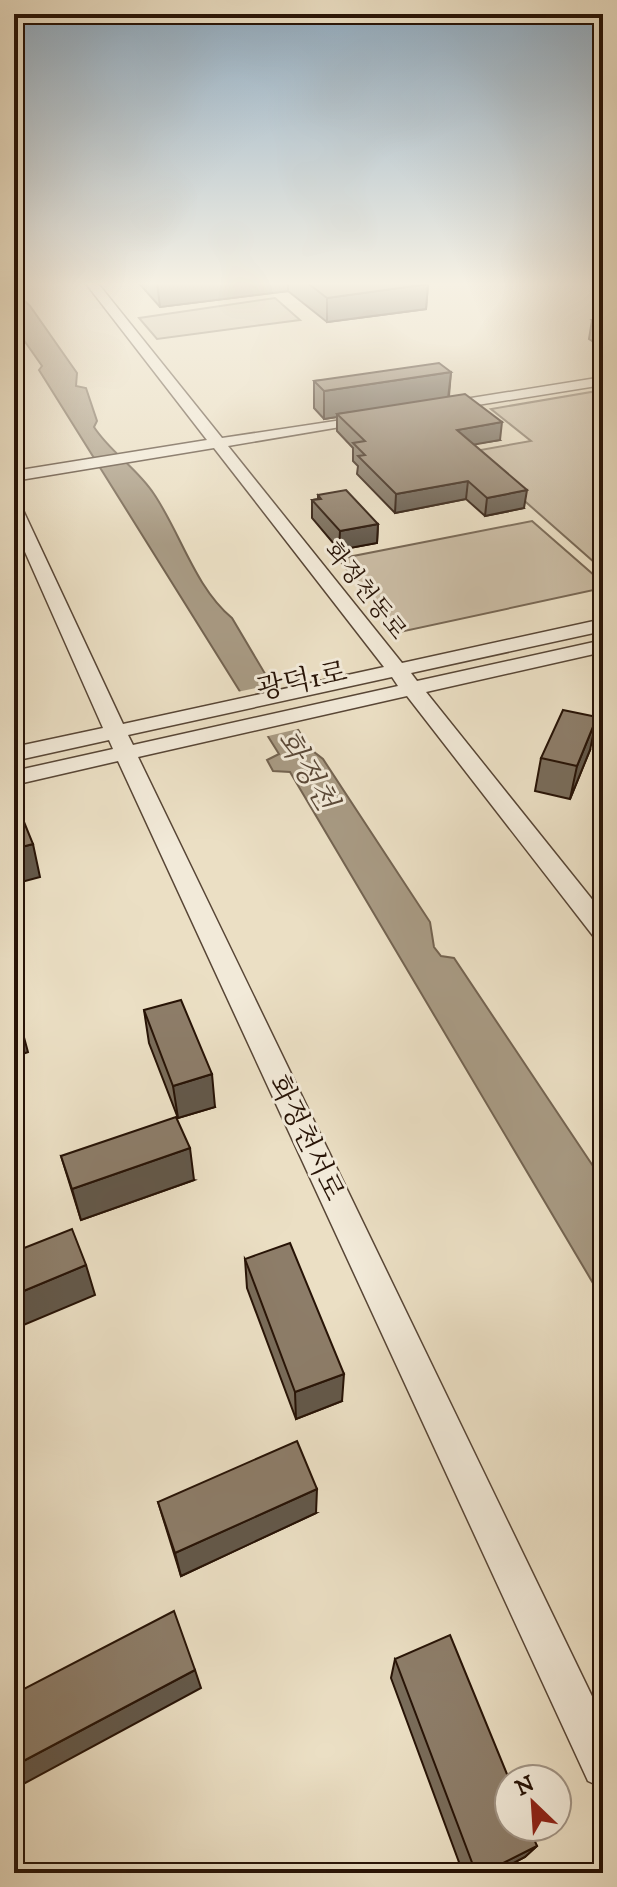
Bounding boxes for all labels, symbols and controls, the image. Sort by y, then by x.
street label: 화정천동로 [317,536,413,646]
street label: 광덕1로 [254,654,350,708]
water label: 화정천 [268,724,345,820]
street label: 화정천서로 [261,1070,351,1206]
north arrow [493,1763,573,1843]
text: N [511,1770,539,1802]

